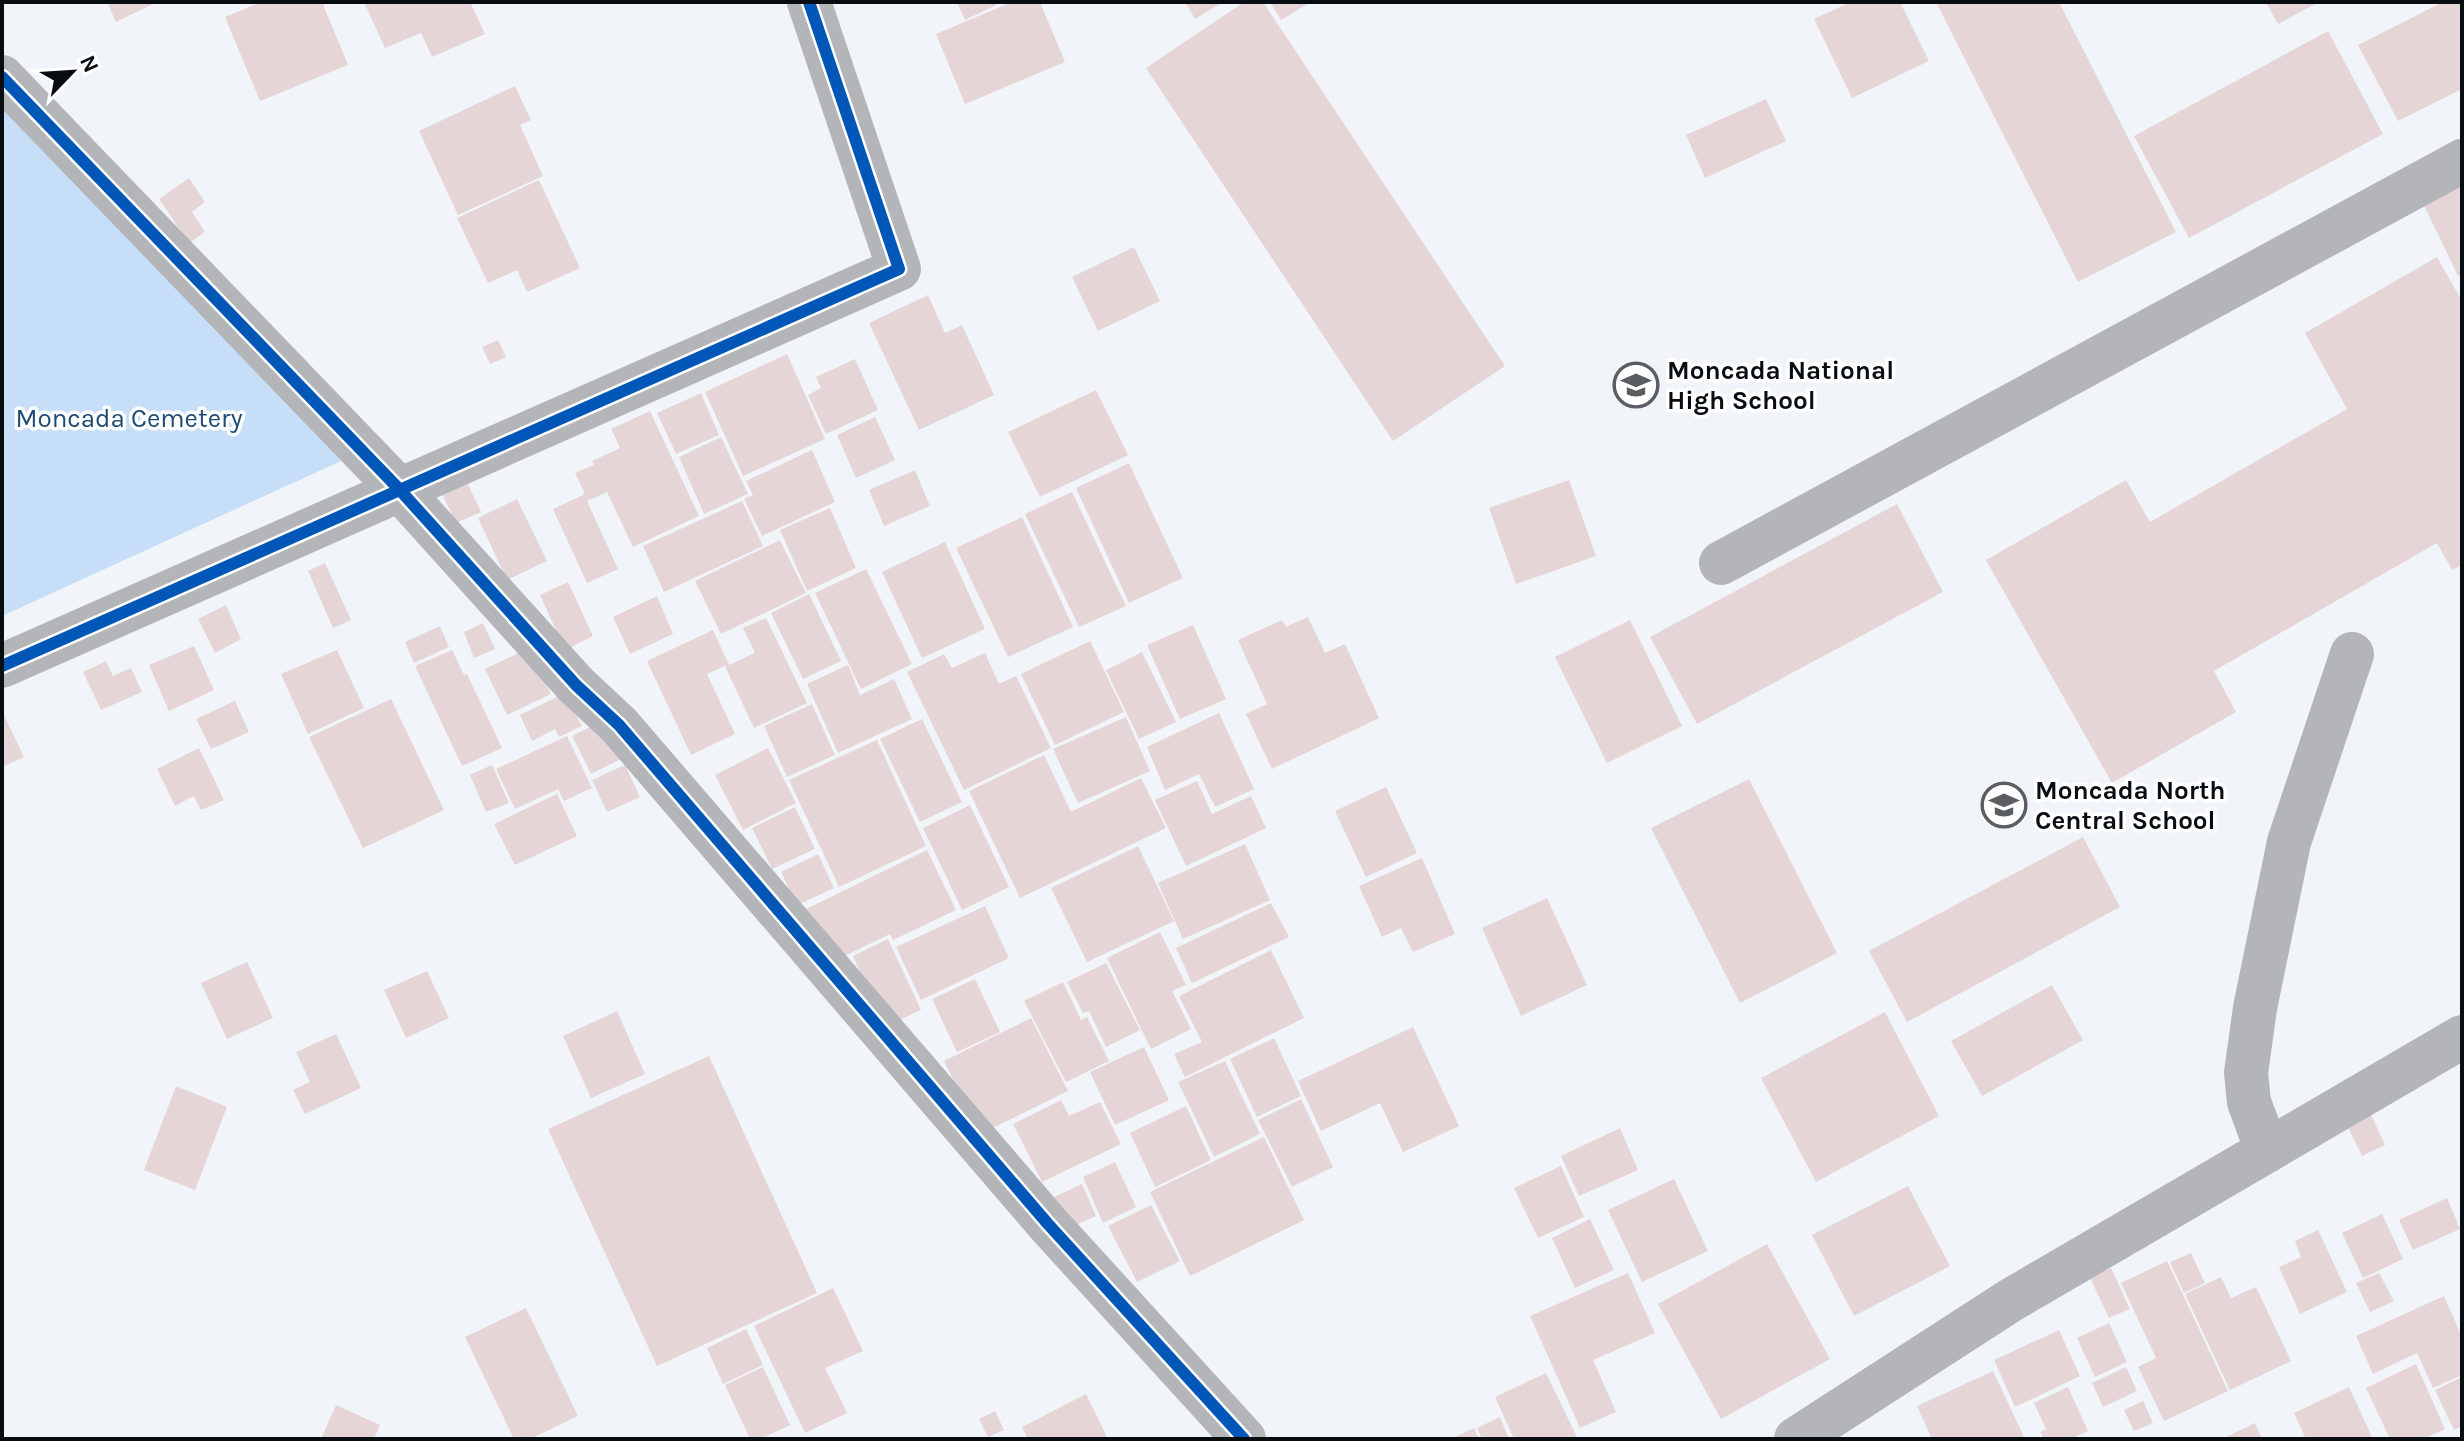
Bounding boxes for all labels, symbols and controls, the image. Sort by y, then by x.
north arrow [32,32,112,112]
text: N [74,51,104,77]
place label: Moncada National High School [1667,355,1894,416]
school or university icon: Moncada National High School [1612,361,1660,409]
park label: Moncada Cemetery [15,403,243,434]
place label: Moncada North Central School [2035,775,2225,836]
school or university icon: Moncada North Central School [1980,781,2028,829]

